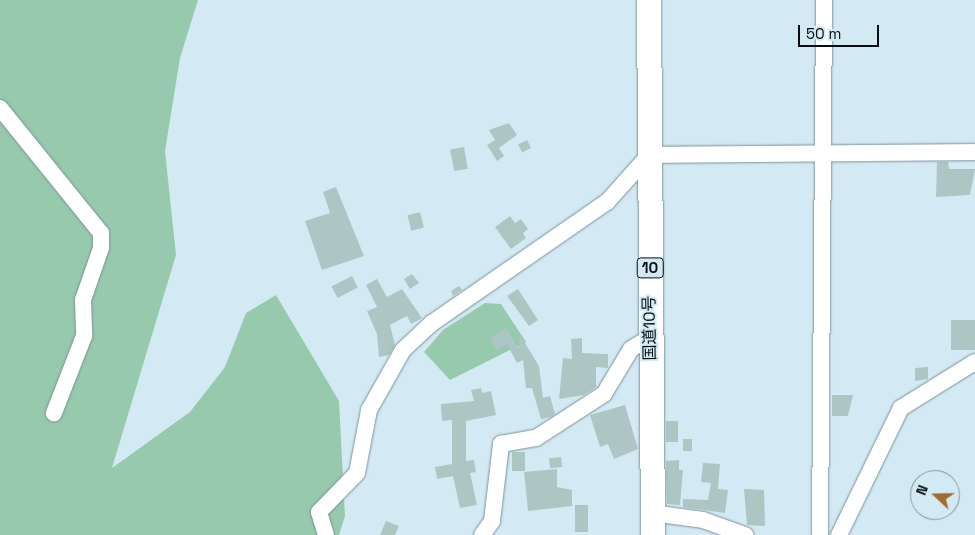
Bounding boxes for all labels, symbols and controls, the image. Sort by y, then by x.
scale bar [800,15,881,47]
text: 50 m [806,24,841,43]
road number: 10 [636,256,664,280]
street label: 国道10号 [640,295,660,361]
north arrow [910,470,960,520]
text: N [912,482,932,498]

